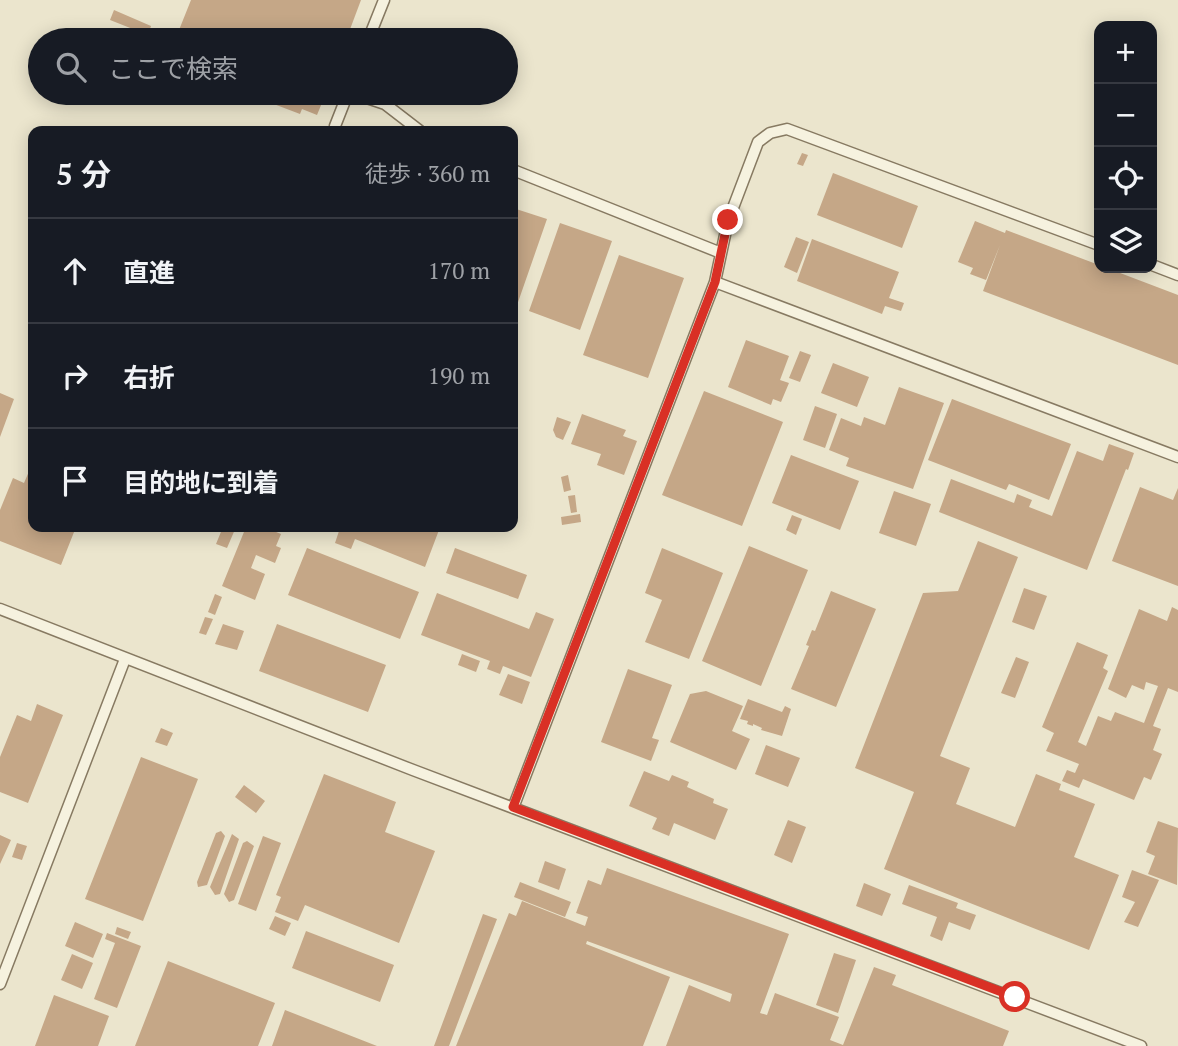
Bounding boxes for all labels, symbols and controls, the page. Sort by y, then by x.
map controls [1094,21,1157,273]
button: + [1094,21,1157,84]
search box [28,28,518,105]
icon: search [52,48,90,86]
text: ここで検索 [108,51,238,85]
button: − [1094,84,1157,147]
button: locate [1094,147,1157,210]
text: 5 分 [56,154,111,194]
text: 徒歩 · 360 m [365,158,490,189]
route end [712,204,743,235]
button: layers [1094,210,1157,273]
icon: ahead [56,252,94,290]
text: 直進 [123,255,175,289]
text: 170 m [428,255,490,286]
icon: right [56,357,94,395]
text: 右折 [123,360,175,394]
text: 190 m [428,360,490,391]
icon: arrive [56,462,94,500]
text: 目的地に到着 [123,465,279,499]
route start [999,981,1030,1012]

